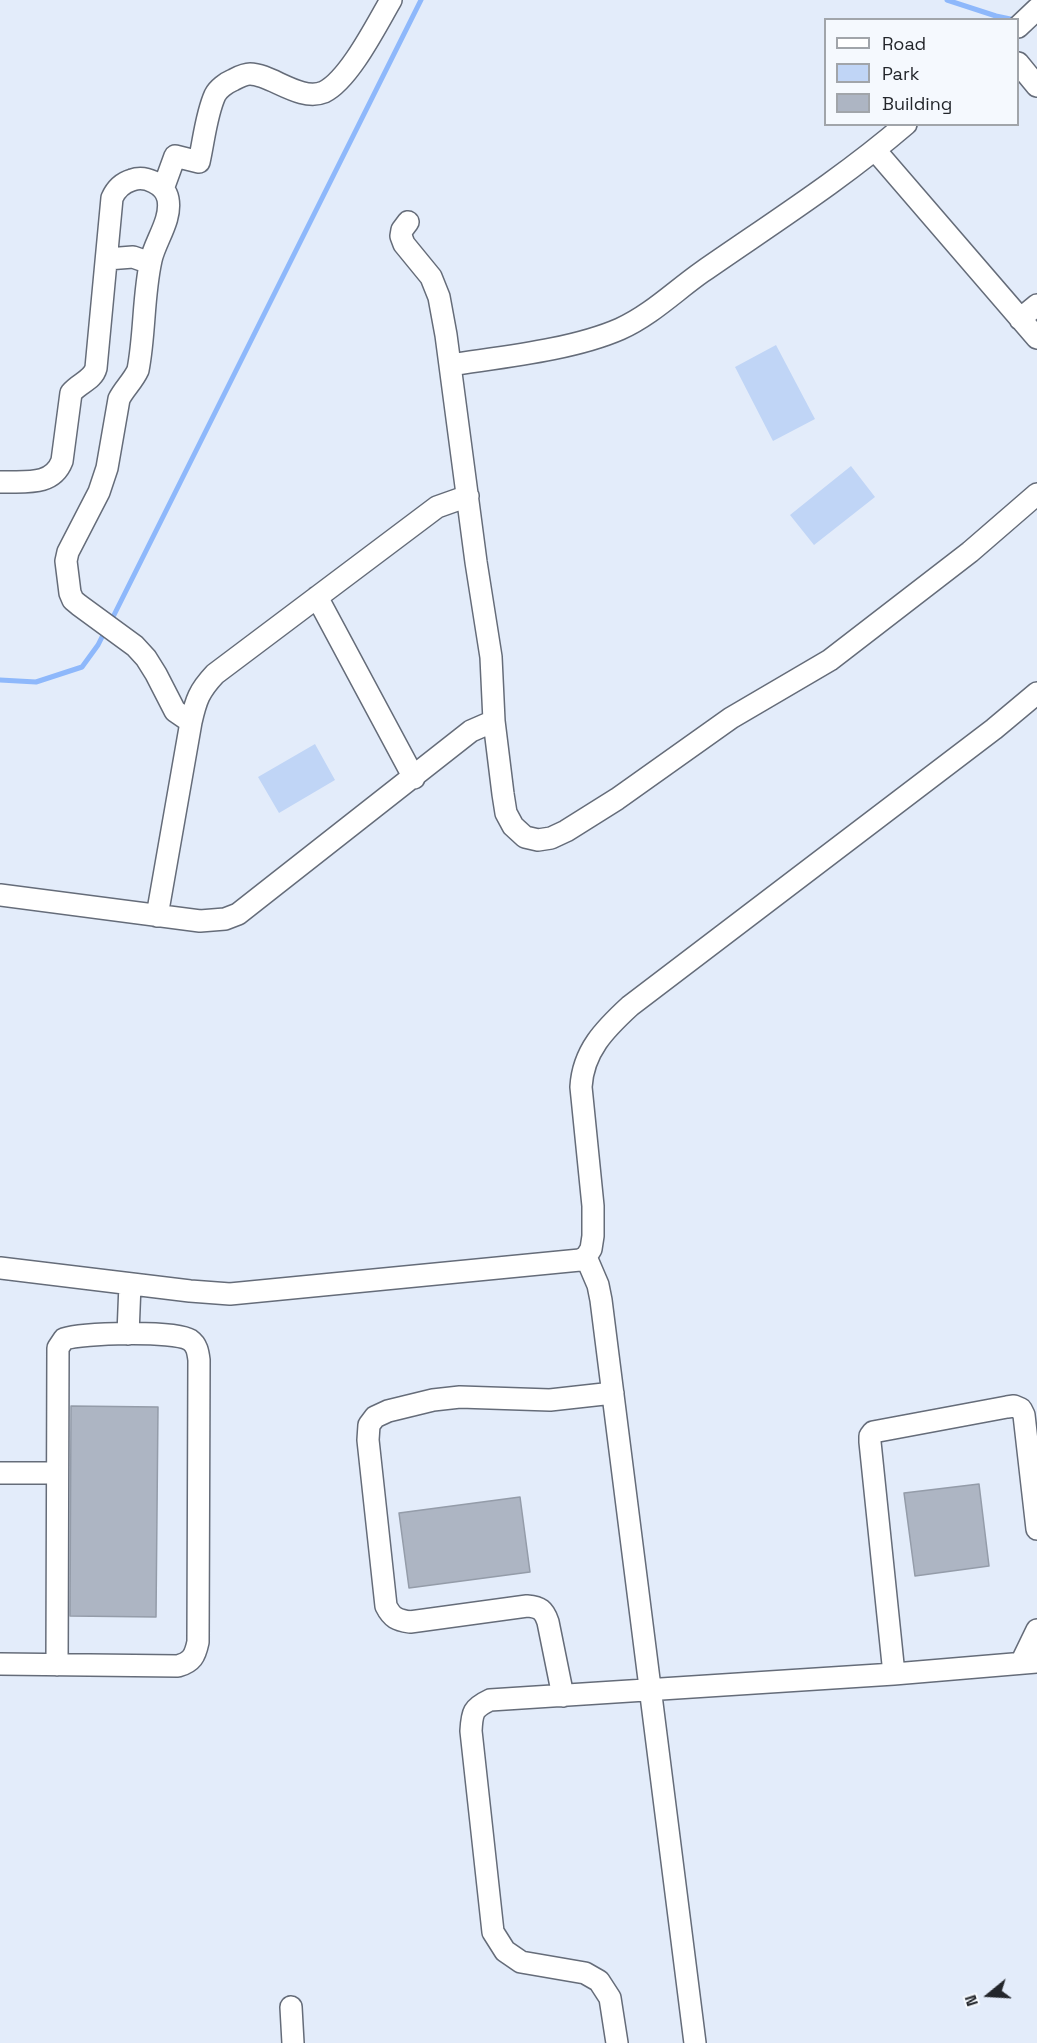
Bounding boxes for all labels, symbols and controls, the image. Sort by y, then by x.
legend [824,18,1019,126]
text: Road [882,32,926,55]
text: Park [882,62,919,85]
text: Building [882,92,952,115]
north arrow [959,1965,1019,2025]
text: N [960,1992,983,2009]

